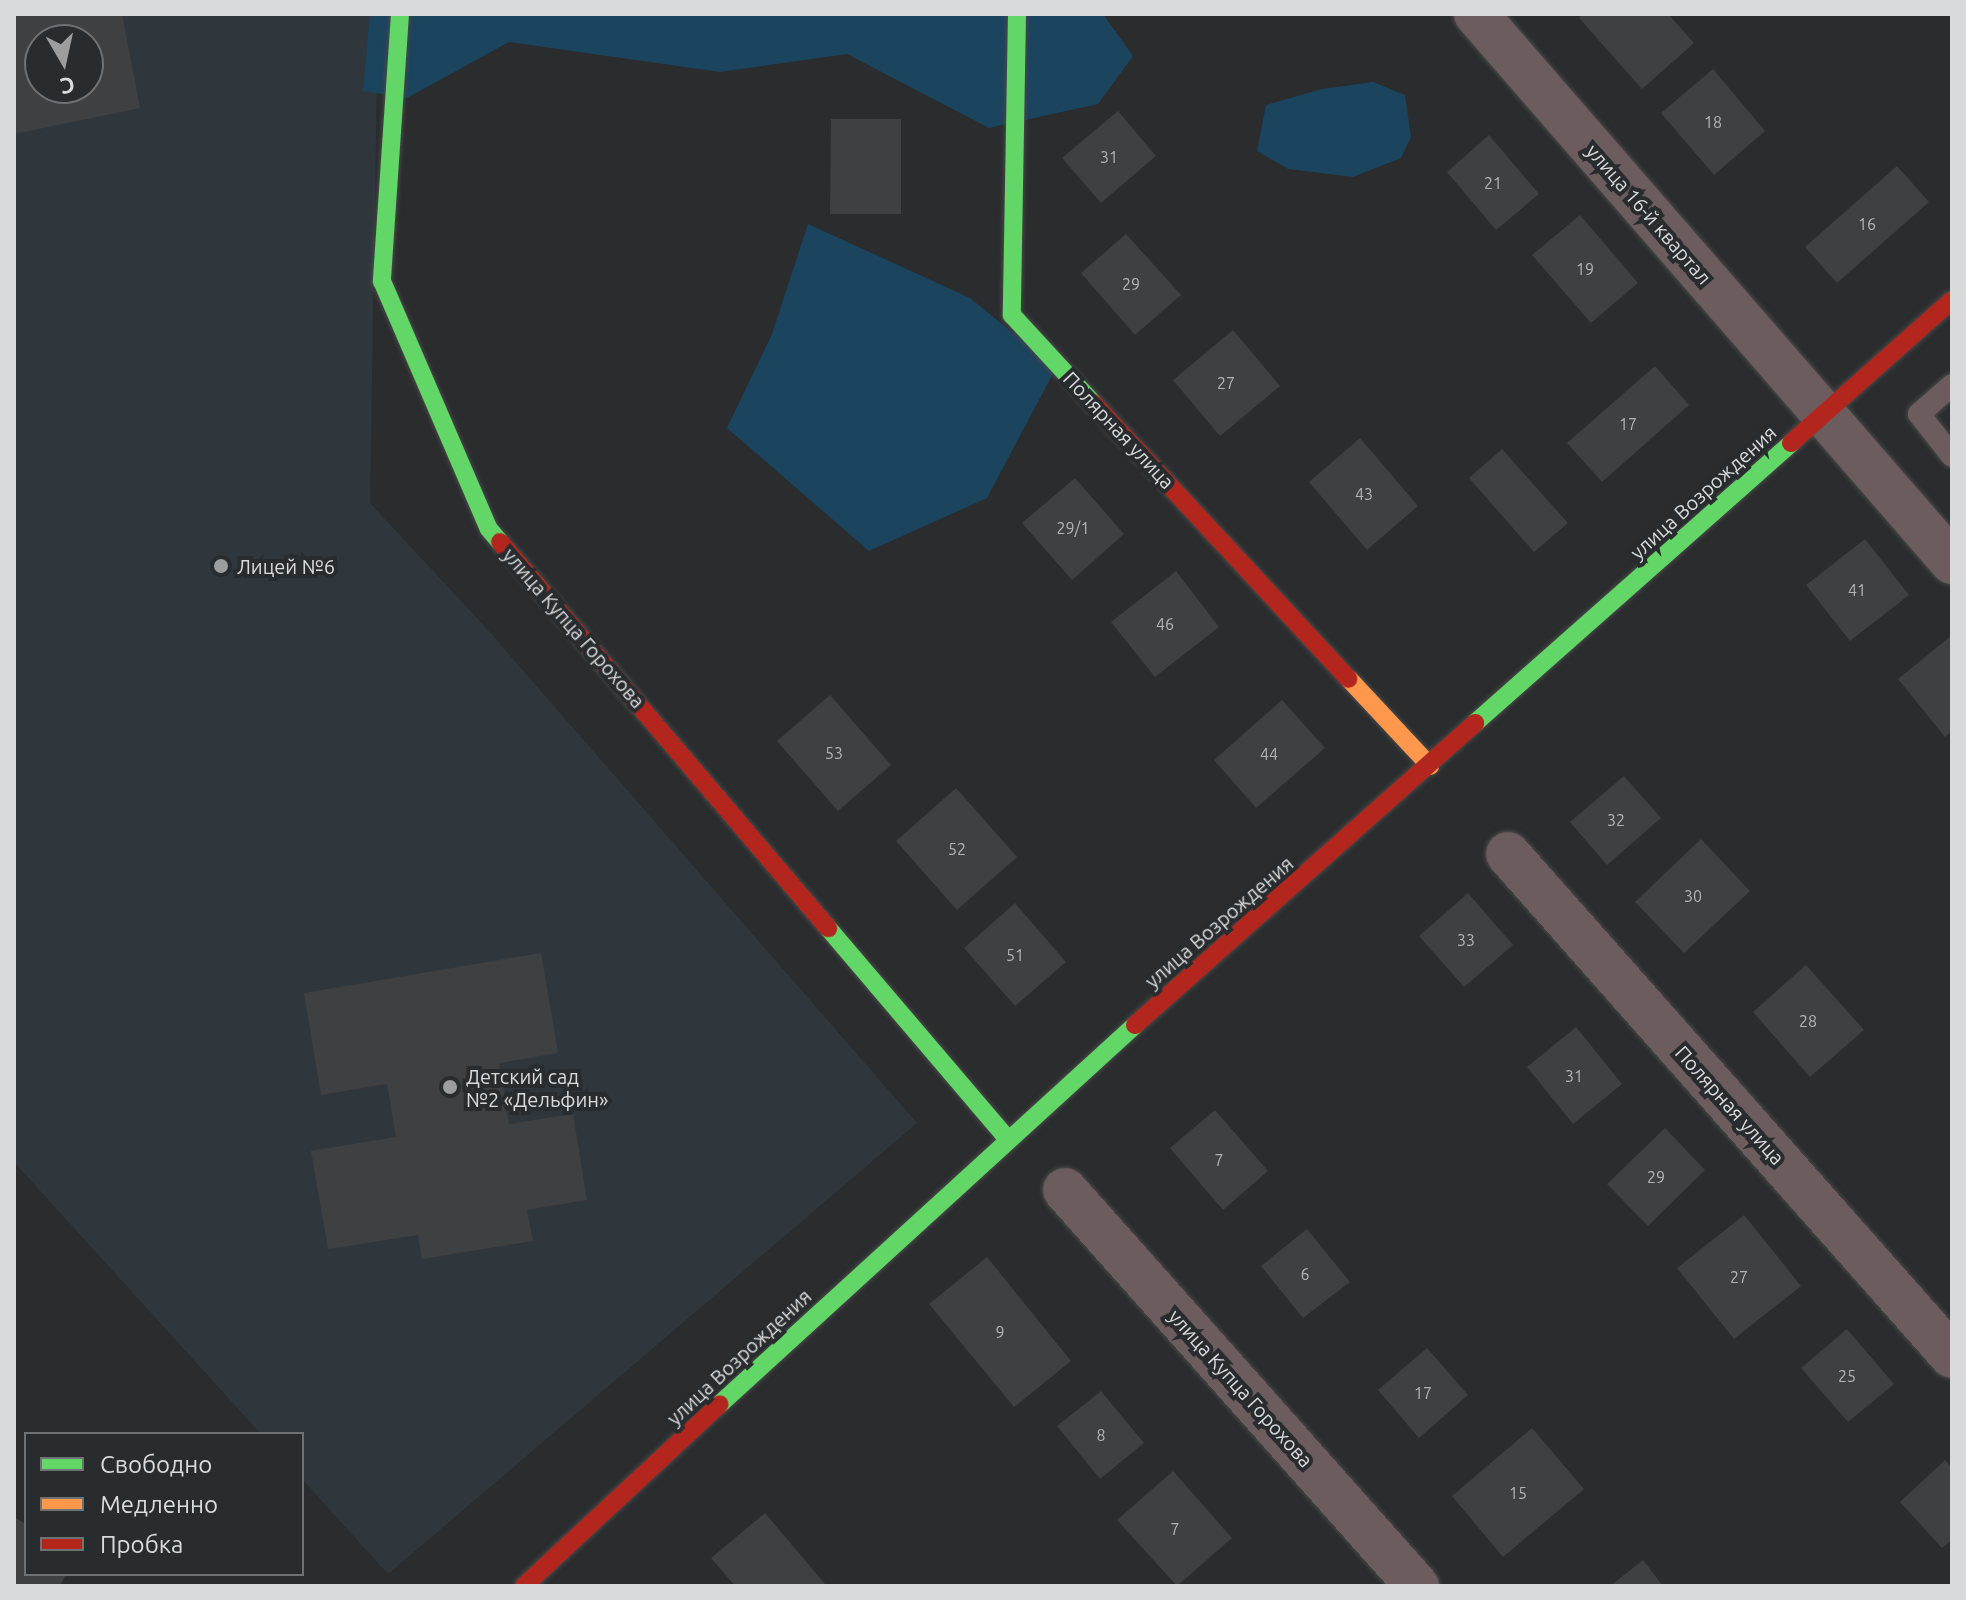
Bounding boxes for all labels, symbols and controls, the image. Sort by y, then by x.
north arrow [24,24,104,104]
text: С [59,73,76,100]
house number: 18 [1704,112,1722,132]
street label: улица 16-й квартал [1581,139,1717,289]
house number: 31 [1100,147,1118,167]
house number: 21 [1484,173,1502,193]
house number: 16 [1858,214,1876,234]
house number: 19 [1576,259,1594,279]
house number: 29 [1122,274,1140,294]
street label: Полярная улица [1058,366,1180,494]
house number: 27 [1217,373,1235,393]
house number: 17 [1619,414,1637,434]
street label: улица Возрождения [1625,420,1781,564]
house number: 43 [1355,484,1373,504]
house number: 29/1 [1057,518,1089,538]
street label: улица Купца Горохова [498,543,650,713]
place label: Лицей №6 [237,554,335,578]
marker: Лицей №6 [212,557,230,575]
house number: 41 [1848,580,1866,600]
house number: 46 [1156,614,1174,634]
house number: 53 [825,743,843,763]
house number: 44 [1260,744,1278,764]
house number: 32 [1607,810,1625,830]
house number: 52 [948,839,966,859]
street label: улица Возрождения [1140,851,1298,993]
house number: 30 [1684,886,1702,906]
house number: 33 [1457,930,1475,950]
house number: 51 [1006,945,1024,965]
house number: 28 [1799,1011,1817,1031]
street label: Полярная улица [1670,1041,1790,1169]
place label: Детский сад №2 «Дельфин» [466,1064,608,1111]
house number: 31 [1565,1066,1583,1086]
marker: Детский сад №2 «Дельфин» [441,1078,459,1096]
house number: 7 [1214,1150,1224,1170]
house number: 29 [1647,1167,1665,1187]
house number: 6 [1300,1264,1310,1284]
house number: 27 [1730,1267,1748,1287]
street label: улица Возрождения [662,1284,816,1430]
street label: улица Купца Горохова [1164,1304,1318,1472]
house number: 9 [995,1322,1005,1342]
house number: 25 [1838,1366,1856,1386]
house number: 17 [1414,1383,1432,1403]
house number: 8 [1096,1425,1106,1445]
legend [24,1432,304,1576]
text: Свободно [100,1451,212,1478]
house number: 15 [1509,1483,1527,1503]
text: Медленно [100,1491,218,1518]
house number: 7 [1170,1519,1180,1539]
text: Пробка [100,1531,183,1558]

